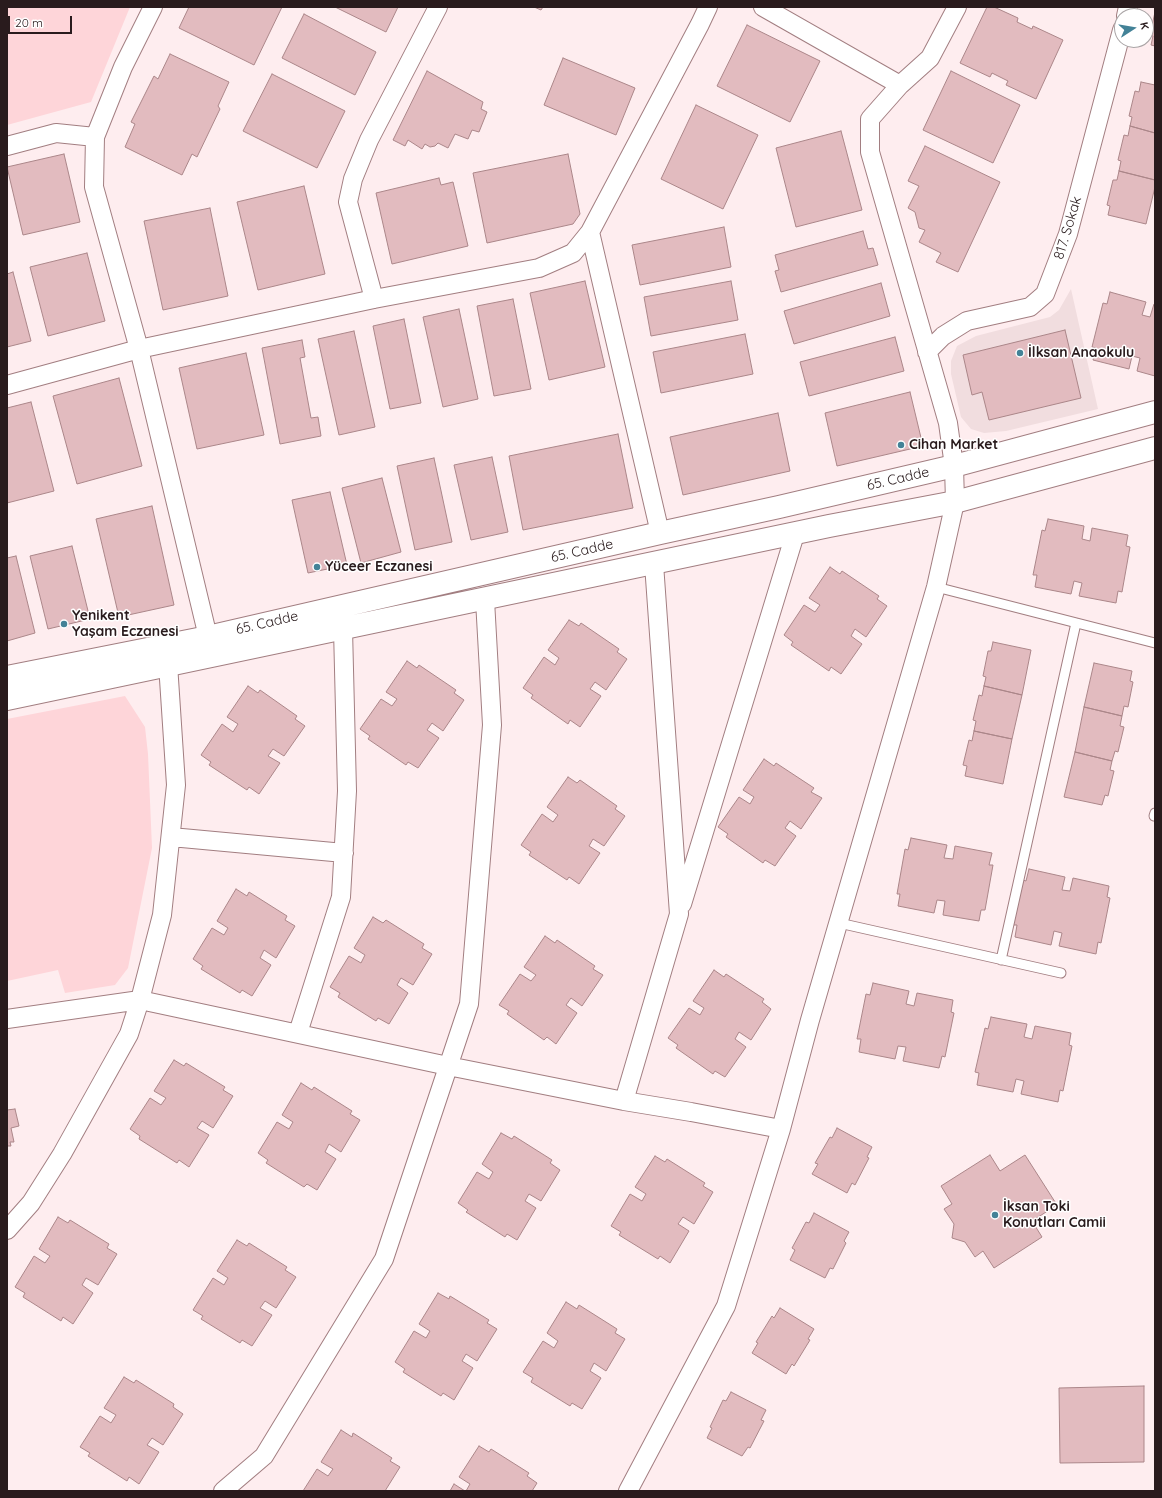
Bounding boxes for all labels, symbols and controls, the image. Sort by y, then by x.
scale bar [10,8,74,34]
north arrow [1114,8,1154,48]
text: 20 m [15,15,43,30]
text: K [1137,21,1152,31]
street label: 817. Sokak [1050,194,1086,262]
place label: İlksan Anaokulu [1028,345,1134,361]
marker: İlksan Anaokulu [1015,348,1025,358]
place label: Cihan Market [909,437,998,453]
marker: Cihan Market [896,440,906,450]
street label: 65. Cadde [865,464,931,494]
street label: 65. Cadde [549,536,615,566]
place label: Yüceer Eczanesi [325,559,433,575]
marker: Yüceer Eczanesi [312,562,322,572]
place label: Yenikent Yaşam Eczanesi [72,608,178,640]
street label: 65. Cadde [234,608,300,638]
marker: Yenikent Yaşam Eczanesi [59,619,69,629]
place label: İksan Toki Konutları Camii [1003,1199,1106,1232]
marker: İksan Toki Konutları Camii [990,1210,1000,1220]

